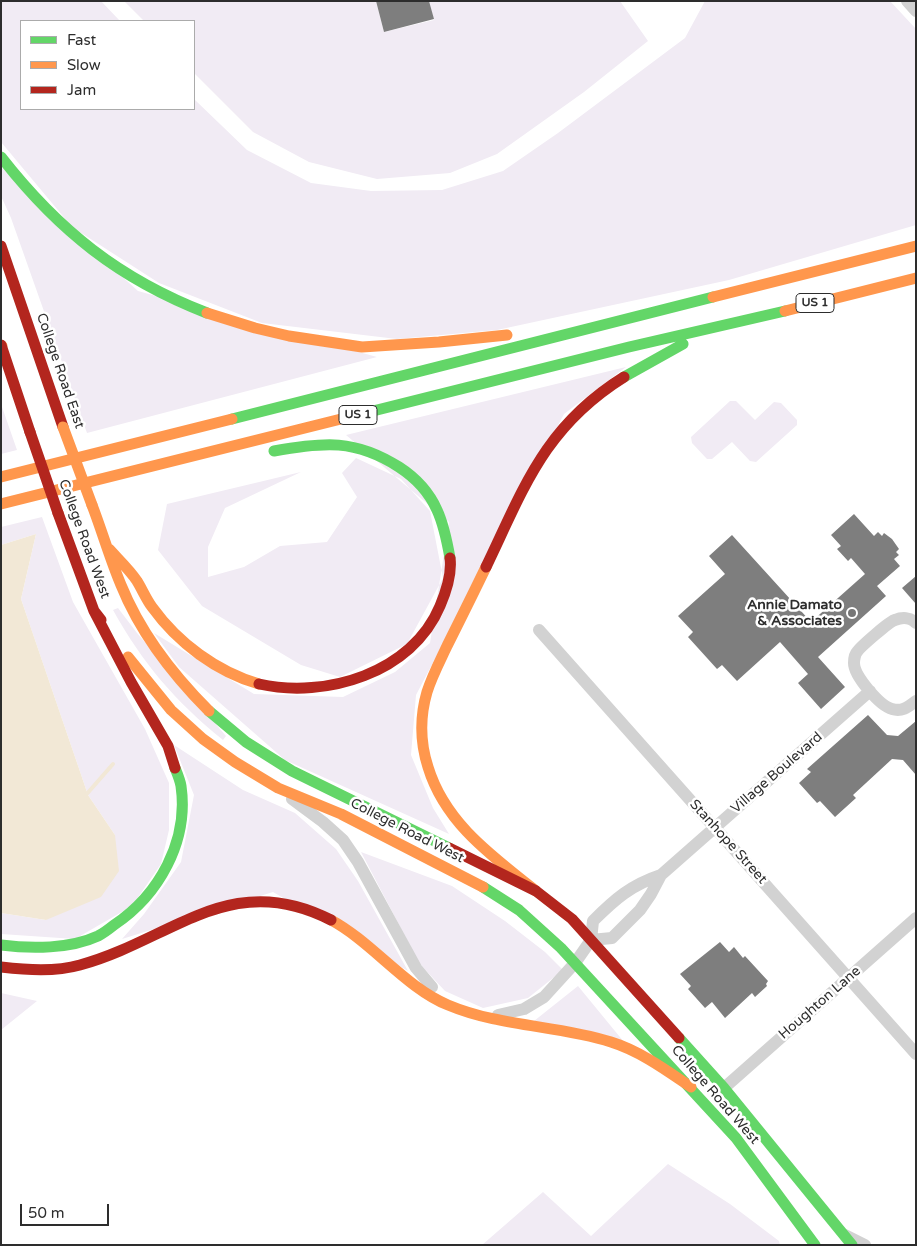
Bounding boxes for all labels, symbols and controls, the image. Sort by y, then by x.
legend [20,20,195,110]
text: Fast [67,31,96,49]
text: Slow [67,56,101,74]
text: Jam [67,81,96,99]
road number: US 1 [796,294,834,312]
street label: College Road East [32,311,88,431]
road number: US 1 [339,406,377,424]
street label: College Road West [55,477,113,601]
place label: Annie Damato & Associates [747,597,842,630]
marker: Annie Damato & Associates [846,607,858,619]
street label: Village Boulevard [728,729,826,817]
street label: College Road West [347,795,467,867]
street label: Stanhope Street [686,796,770,888]
street label: Houghton Lane [776,963,864,1043]
street label: College Road West [667,1042,763,1148]
scale bar [22,1194,111,1226]
text: 50 m [28,1204,65,1222]

